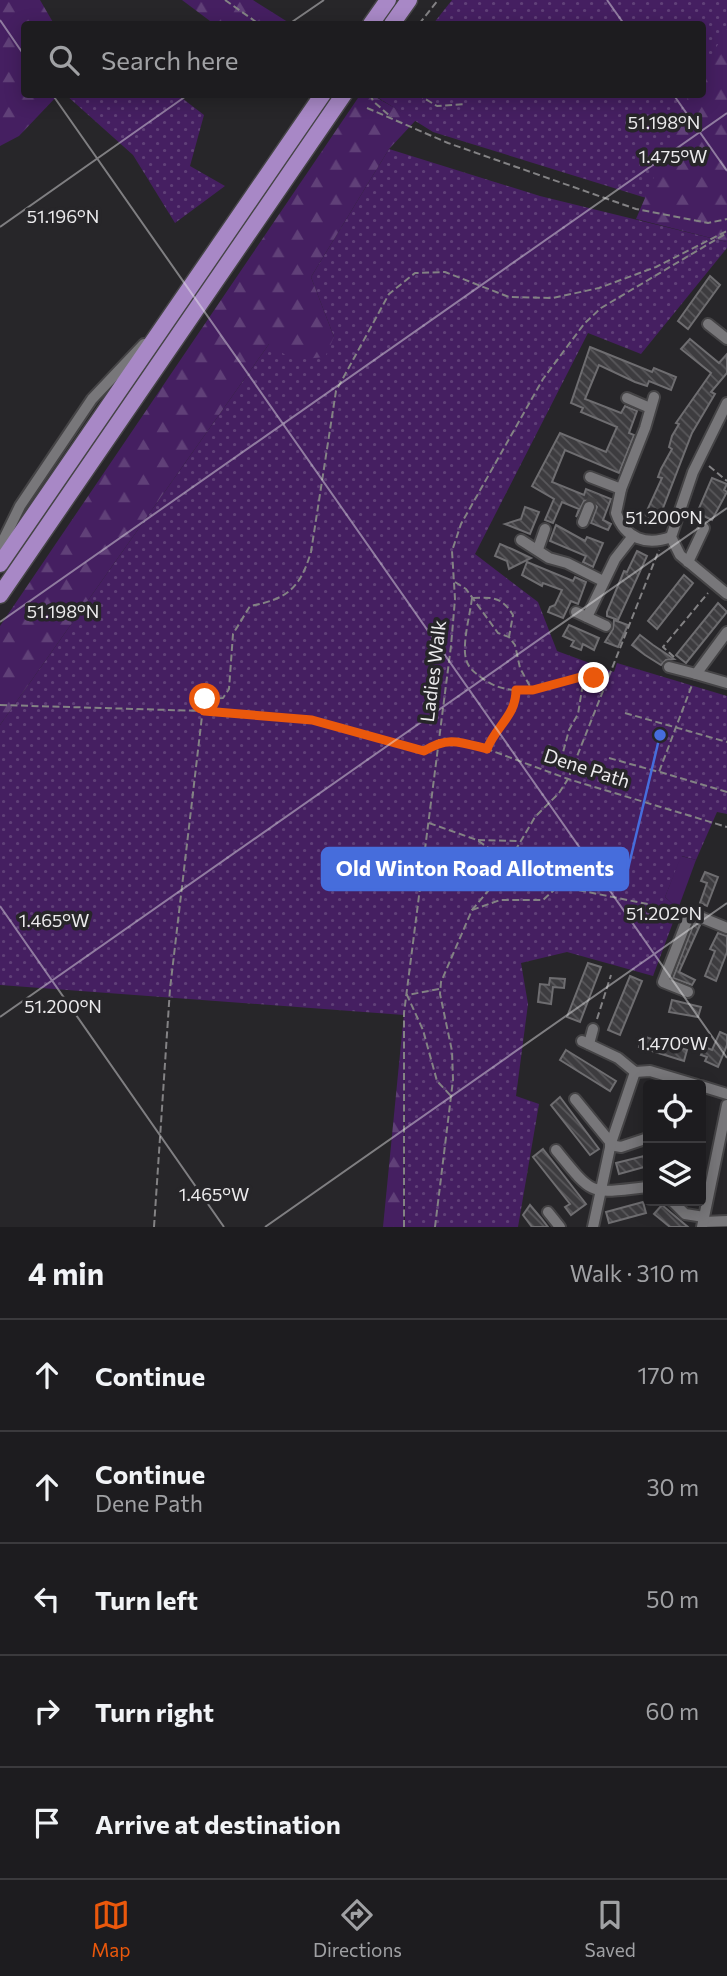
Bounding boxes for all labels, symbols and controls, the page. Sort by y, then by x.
search box [21,21,706,98]
icon: search [45,41,83,79]
text: Search here [101,44,239,75]
text: 51.198°N [628,111,700,133]
text: 1.475°W [639,145,707,167]
text: 51.196°N [27,205,99,227]
text: 51.200°N [625,506,703,528]
text: 51.198°N [27,600,99,622]
street label: Ladies Walk [415,619,450,723]
route end [578,662,609,693]
route start [189,683,220,714]
street label: Dene Path [541,743,633,792]
callout: Old Winton Road Allotments [322,848,628,890]
text: Old Winton Road Allotments [336,855,614,880]
text: 51.202°N [626,902,702,924]
text: 1.465°W [19,909,89,931]
text: 51.200°N [24,995,102,1017]
text: 1.470°W [638,1032,708,1054]
map controls [643,1080,706,1206]
button: locate [643,1080,706,1143]
button: layers [643,1143,706,1206]
text: 1.465°W [179,1183,249,1205]
text: 4 min [28,1254,104,1291]
text: Walk · 310 m [570,1259,699,1287]
icon: ahead [28,1356,66,1394]
text: Continue [95,1360,205,1391]
text: 170 m [638,1361,699,1389]
text: Continue [95,1458,205,1489]
icon: ahead [28,1468,66,1506]
text: 30 m [646,1473,699,1501]
text: Dene Path [95,1489,203,1517]
icon: left [28,1580,66,1618]
text: Turn left [95,1584,198,1615]
text: 50 m [646,1585,699,1613]
icon: right [28,1692,66,1730]
text: Turn right [95,1696,214,1727]
text: 60 m [646,1697,699,1725]
icon: arrive [28,1804,66,1842]
text: Arrive at destination [95,1808,341,1839]
tab: Map [91,1896,130,1961]
tab: Directions [313,1896,402,1961]
tab: Saved [584,1896,636,1961]

